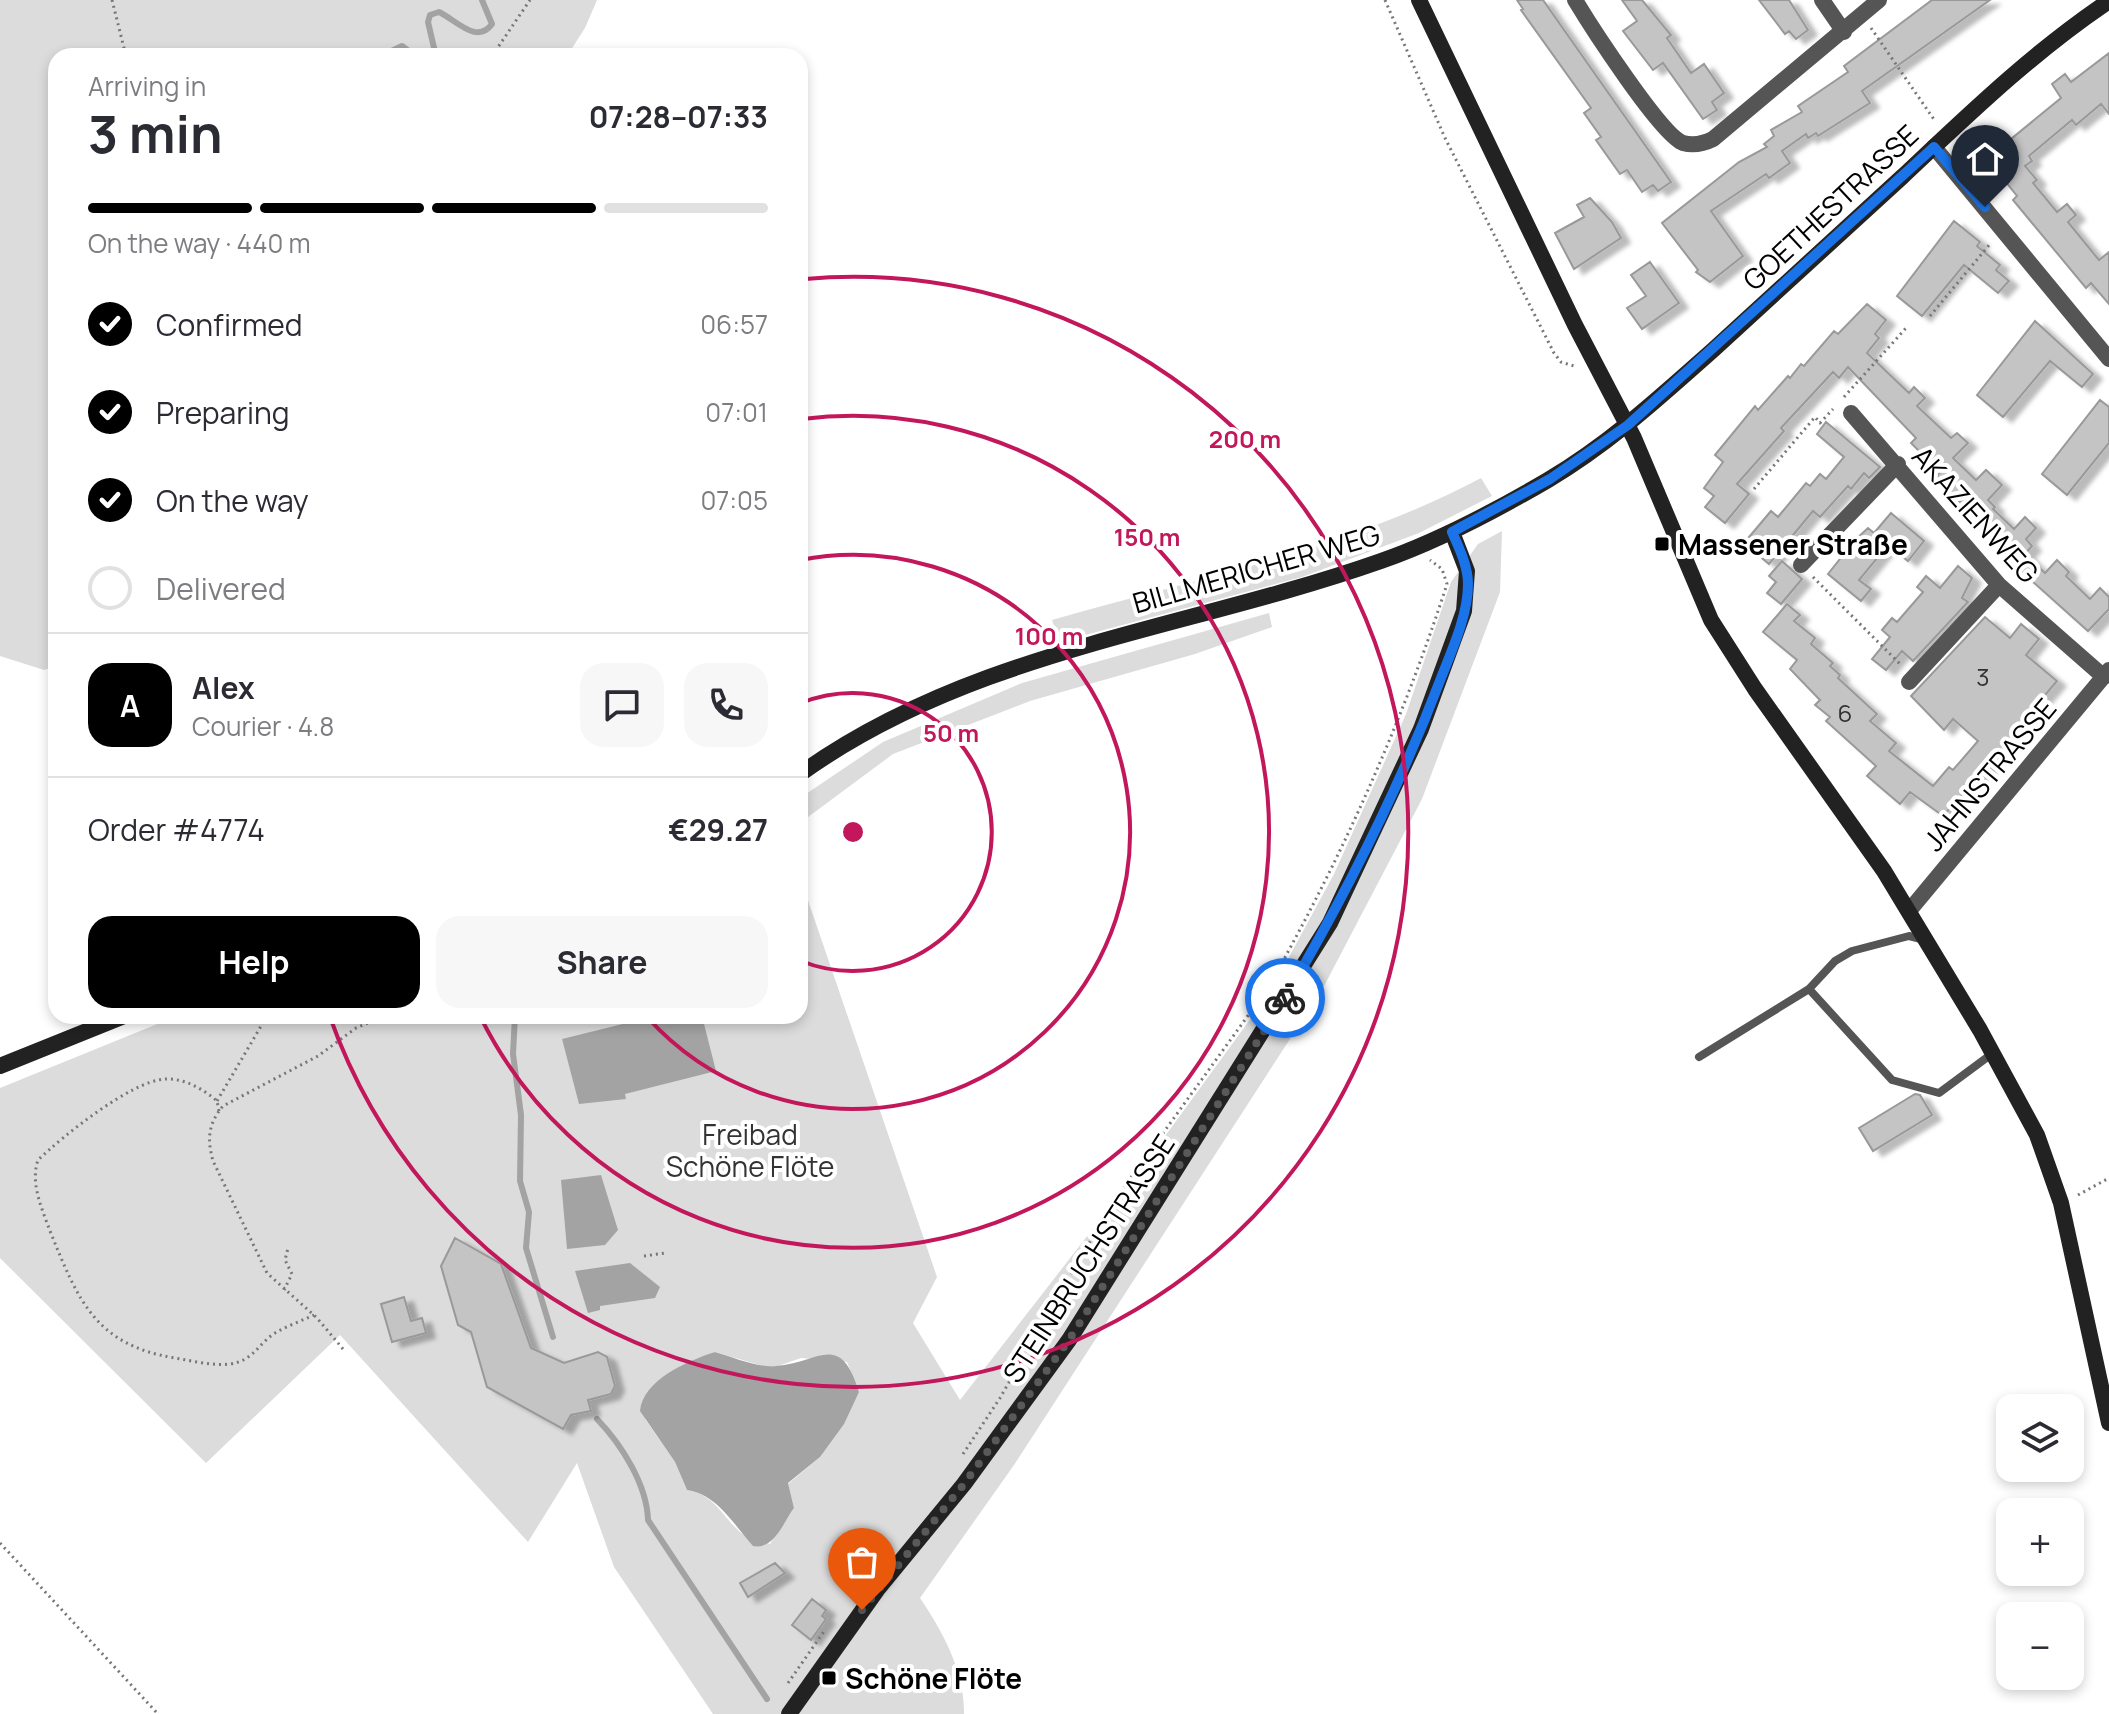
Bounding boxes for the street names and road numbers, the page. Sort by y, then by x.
street label: GOETHESTRASSE [1734,116,1926,298]
street label: AKAZIENWEG [1904,437,2048,591]
street label: BILLMERICHER WEG [1128,515,1384,621]
street label: JAHNSTRASSE [1914,690,2064,858]
street label: STEINBRUCHSTRASSE [993,1126,1183,1390]

